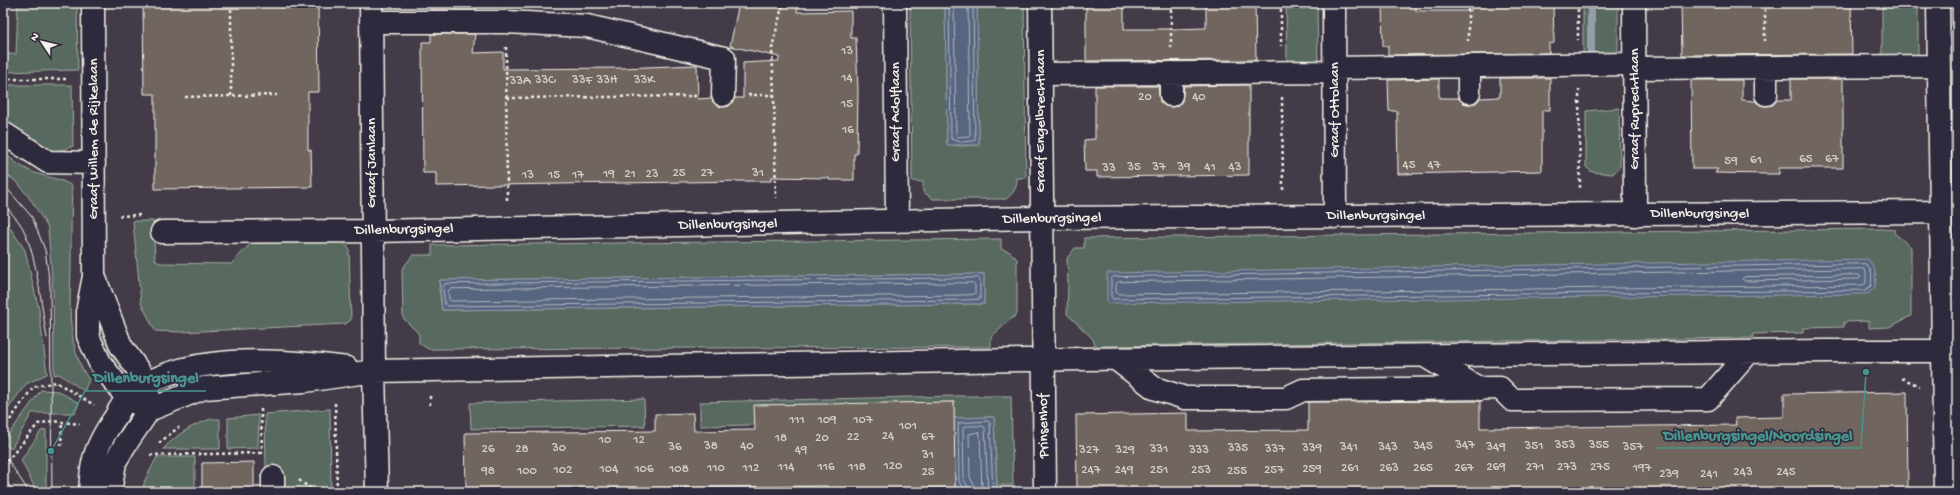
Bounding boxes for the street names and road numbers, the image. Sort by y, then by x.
street label: Graaf Ruprechtlaan [1626,48,1644,170]
street label: Graaf Engelbrechtlaan [1032,50,1050,192]
street label: Graaf Willem de Rijkelaan [85,58,103,220]
street label: Graaf Adolflaan [887,62,905,162]
street label: Graaf Ottolaan [1326,62,1344,158]
street label: Graaf Janlaan [363,118,381,208]
street label: Dillenburgsingel [1650,205,1749,223]
street label: Dillenburgsingel [1326,207,1425,225]
street label: Dillenburgsingel [1001,209,1102,229]
street label: Dillenburgsingel [677,215,778,235]
street label: Dillenburgsingel [353,220,454,240]
street label: Prinsenhof [1034,392,1054,460]

